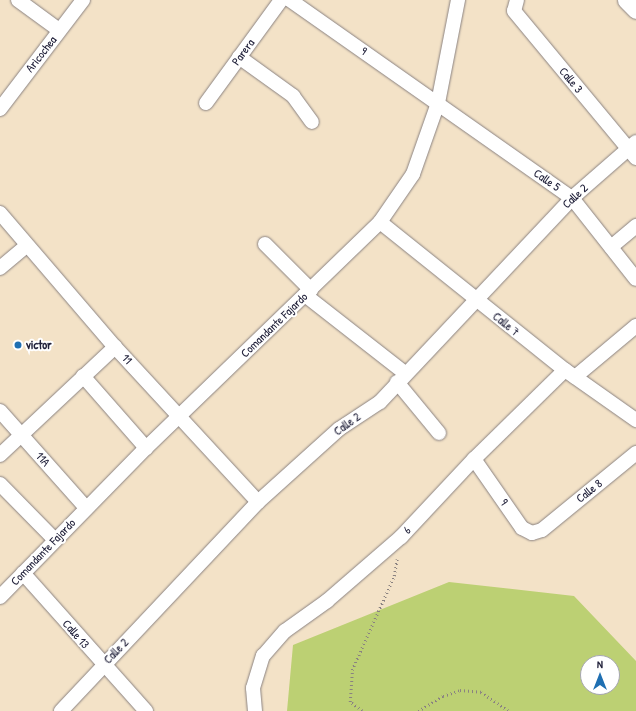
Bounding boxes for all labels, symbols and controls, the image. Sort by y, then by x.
street label: Aricochea [22,33,60,75]
street label: Parera [229,36,257,68]
street label: 9 [358,44,370,58]
street label: Calle 3 [556,64,586,96]
street label: Calle 5 [531,166,563,194]
street label: Calle 2 [559,181,591,211]
street label: Comandante Fajardo [238,290,310,360]
street label: Calle 7 [490,309,522,339]
place label: victor [26,338,52,352]
marker: victor [13,340,23,350]
street label: 11 [119,351,135,367]
street label: Calle 2 [331,409,363,439]
street label: 11A [33,449,53,469]
street label: Calle 8 [573,476,605,506]
street label: 9 [497,496,511,508]
street label: Comandante Fajardo [8,516,78,588]
street label: 6 [400,523,414,537]
street label: Calle 13 [60,617,92,651]
street label: Calle 2 [101,635,131,667]
north arrow [580,655,620,695]
text: N [597,657,603,671]

